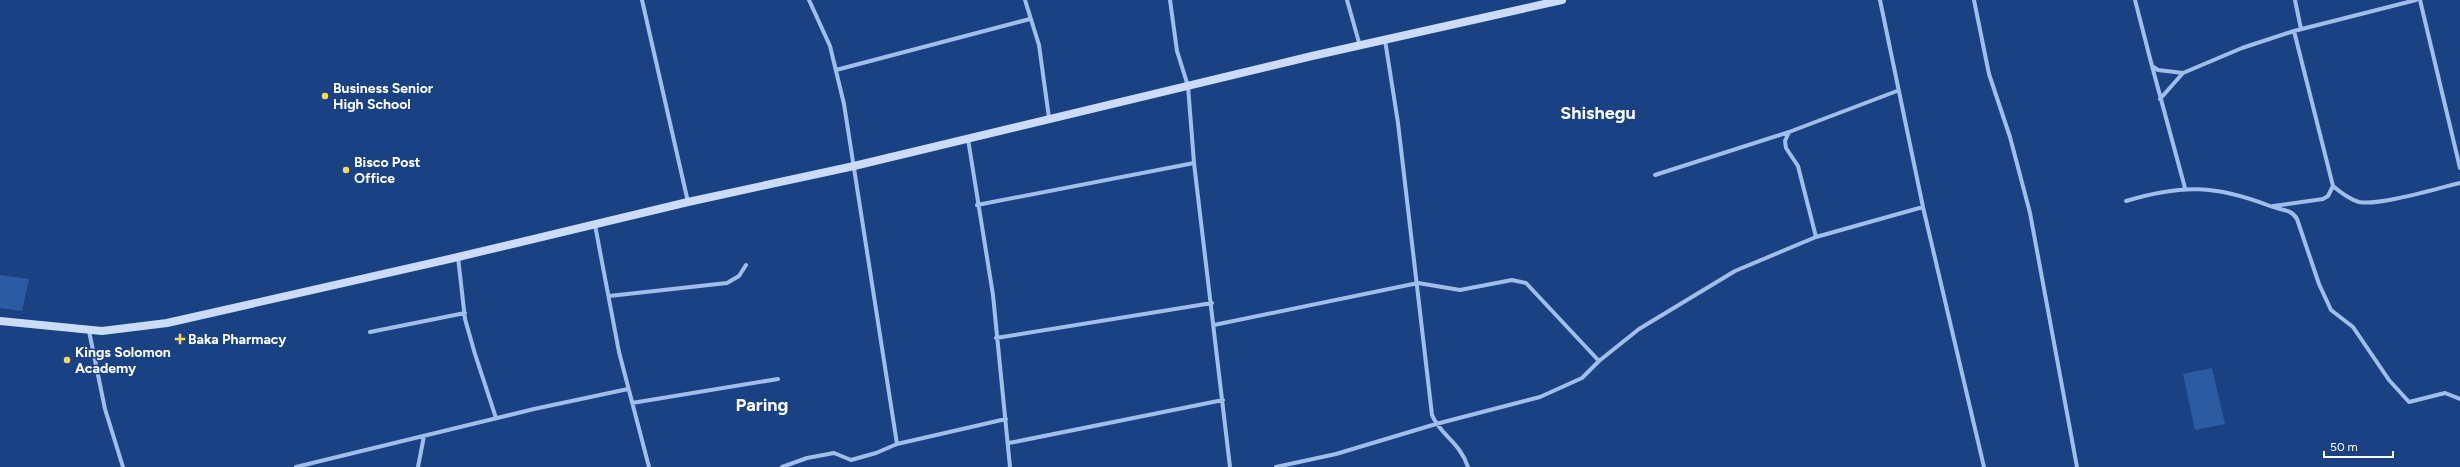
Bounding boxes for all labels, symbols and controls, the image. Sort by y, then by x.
place label: Business Senior High School [333,80,434,113]
marker: Business Senior High School [320,91,330,101]
district label: Shishegu [1560,102,1636,124]
place label: Bisco Post Office [354,154,421,187]
marker: Bisco Post Office [341,165,351,175]
place label: Baka Pharmacy [188,331,287,348]
marker: Baka Pharmacy [175,334,185,344]
place label: Kings Solomon Academy [75,344,171,377]
marker: Kings Solomon Academy [62,355,72,365]
district label: Paring [736,394,788,416]
scale bar [2324,433,2393,459]
text: 50 m [2330,440,2358,454]

